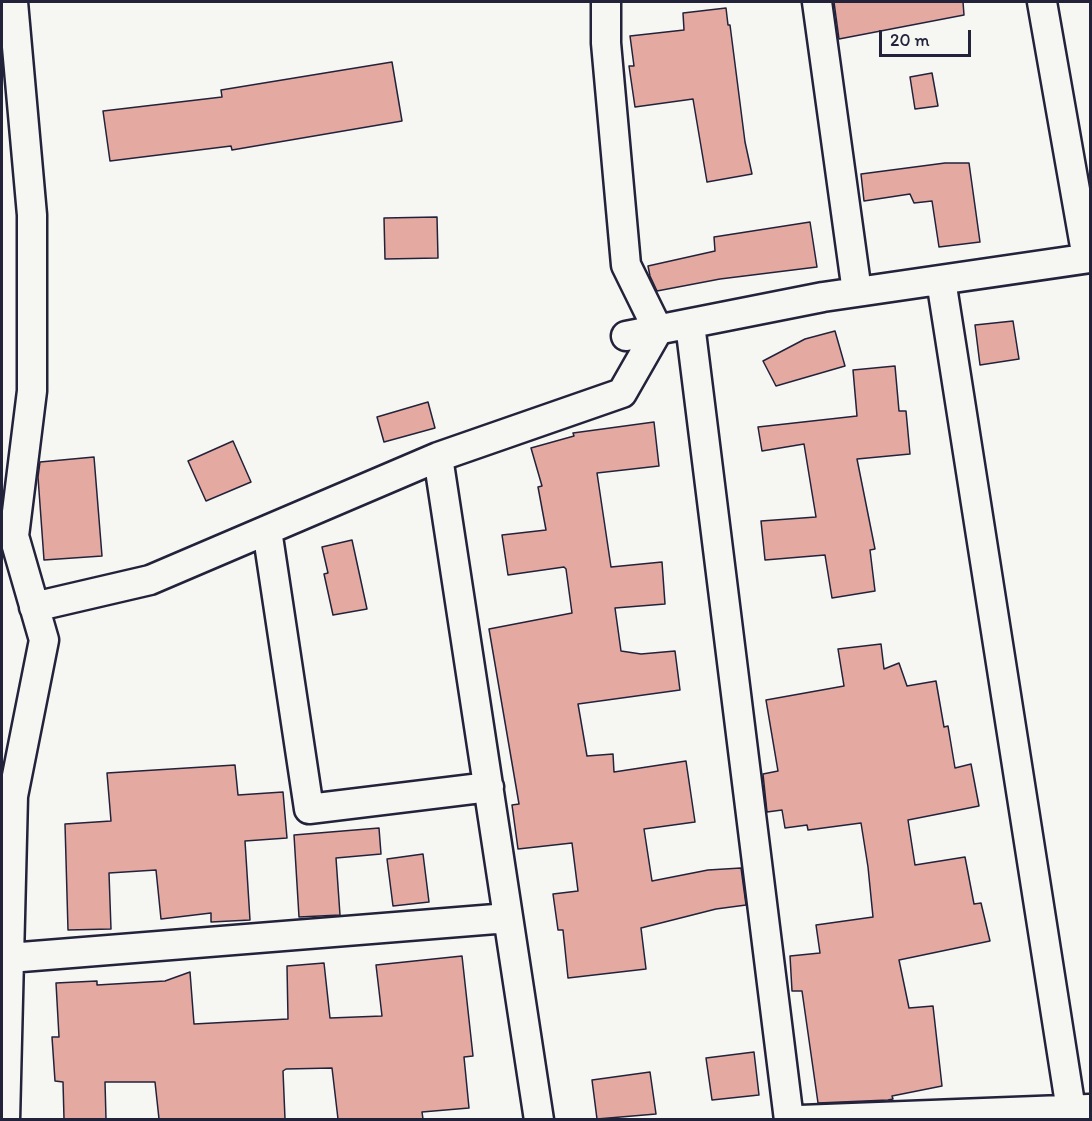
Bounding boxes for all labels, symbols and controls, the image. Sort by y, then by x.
scale bar [882,18,974,56]
text: 20 m [890,29,930,51]

